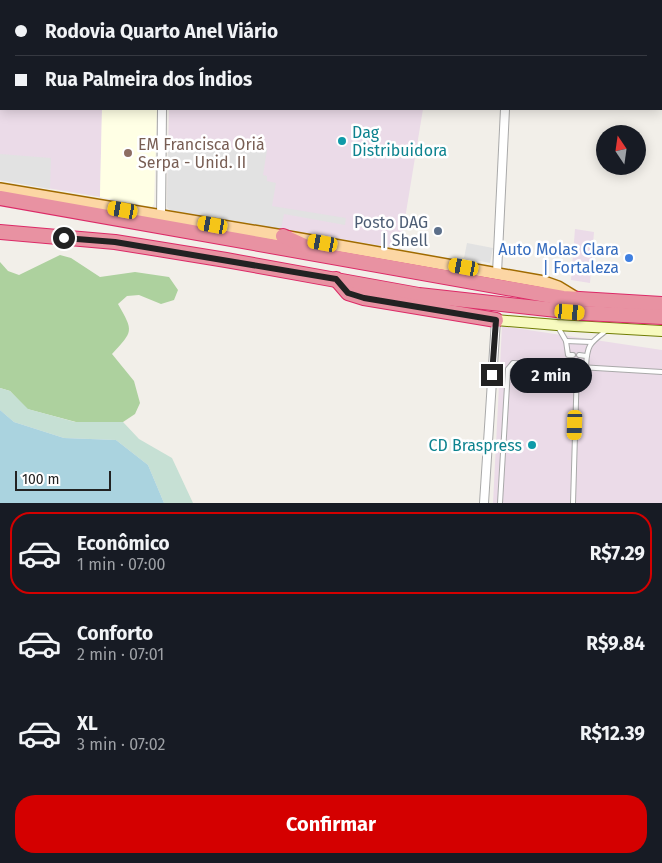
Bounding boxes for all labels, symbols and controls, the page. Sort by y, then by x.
text: Rodovia Quarto Anel Viário [45,20,278,43]
text: Rua Palmeira dos Índios [45,68,252,91]
place label: Dag Distribuidora [352,123,447,160]
north arrow [596,125,646,175]
map controls [596,125,646,175]
place label: EM Francisca Oriá Serpa - Unid. II [138,135,265,172]
marker: Dag Distribuidora [336,135,348,147]
marker: EM Francisca Oriá Serpa - Unid. II [122,147,134,159]
car [106,200,139,220]
place label: Posto DAG | Shell [354,213,428,250]
car [196,215,229,235]
marker: Posto DAG | Shell [432,225,444,237]
route start [53,227,75,249]
car [306,233,339,253]
place label: Auto Molas Clara | Fortaleza [498,240,619,277]
marker: Auto Molas Clara | Fortaleza [623,252,635,264]
car [447,257,480,277]
car [554,303,585,321]
callout: 2 min [510,358,592,392]
route end [481,364,503,386]
text: 2 min [531,366,571,385]
car [566,410,583,440]
place label: CD Braspress [428,436,522,455]
marker: CD Braspress [526,439,538,451]
scale bar [15,468,111,491]
text: 100 m [22,471,59,488]
icon: car [17,531,62,576]
text: Econômico [77,532,170,555]
text: R$7.29 [590,542,645,565]
text: 1 min · 07:00 [77,555,166,574]
icon: car [17,621,62,666]
text: Conforto [77,622,153,645]
text: R$9.84 [586,632,645,655]
text: 2 min · 07:01 [77,645,164,664]
icon: car [17,711,62,756]
text: XL [77,712,98,735]
text: R$12.39 [580,722,645,745]
text: 3 min · 07:02 [77,735,165,754]
button: Confirmar [15,795,647,853]

